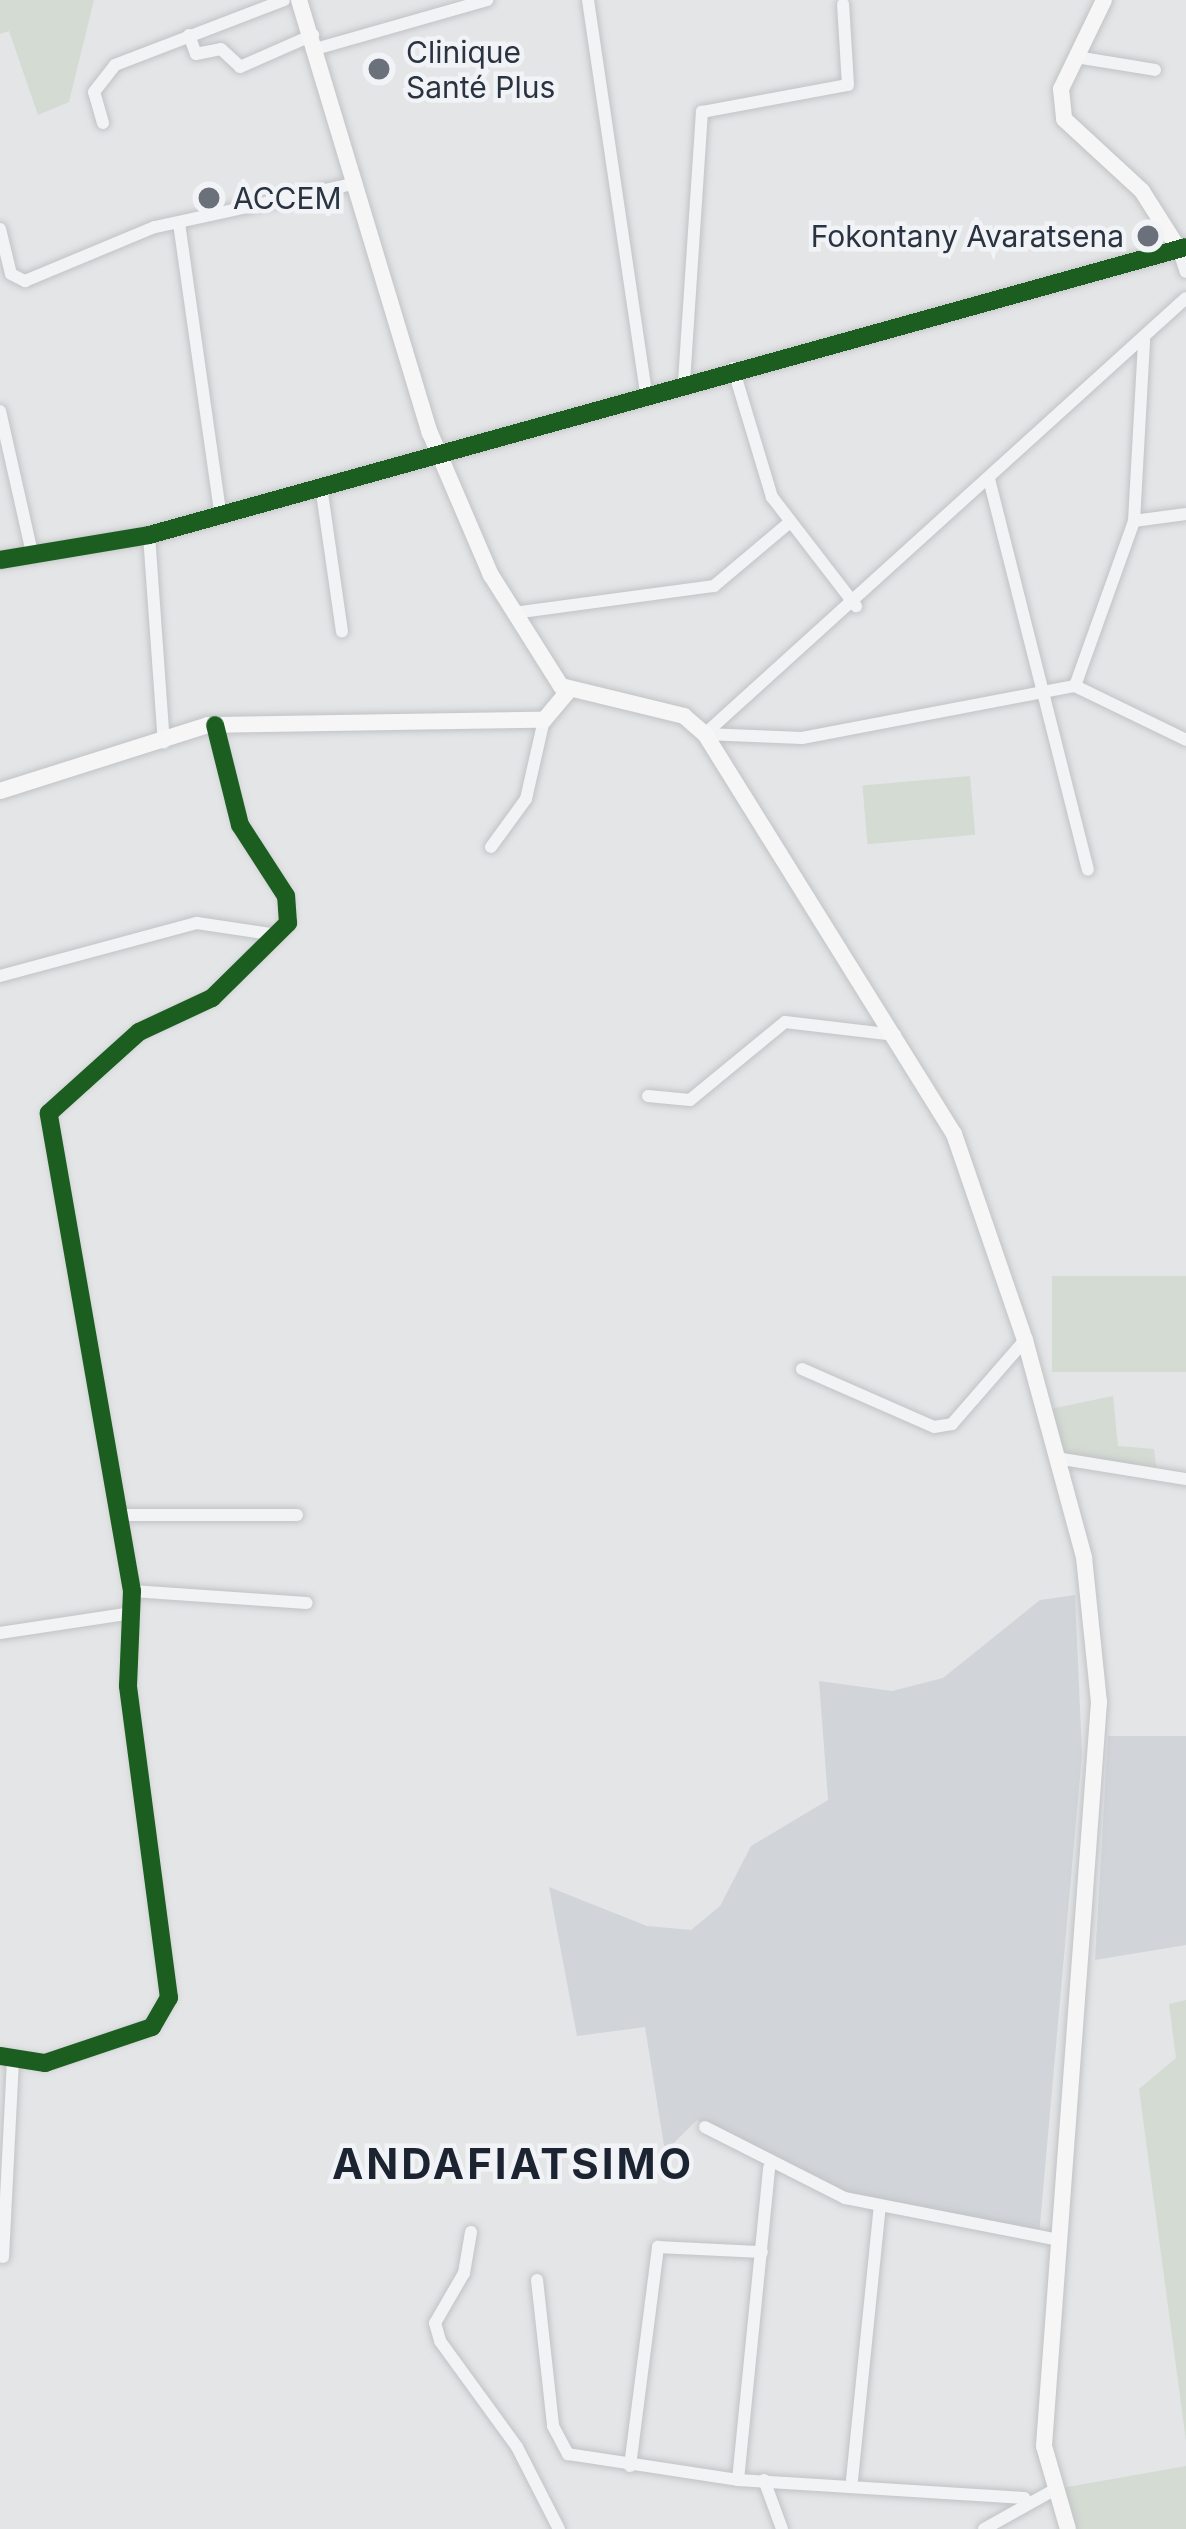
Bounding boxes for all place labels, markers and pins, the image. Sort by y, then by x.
place label: Clinique Santé Plus [406,34,555,104]
marker: Clinique Santé Plus [363,53,395,85]
place label: ACCEM [233,180,342,216]
marker: ACCEM [196,185,222,211]
place label: Fokontany Avaratsena [811,218,1124,254]
marker: Fokontany Avaratsena [1135,223,1161,249]

